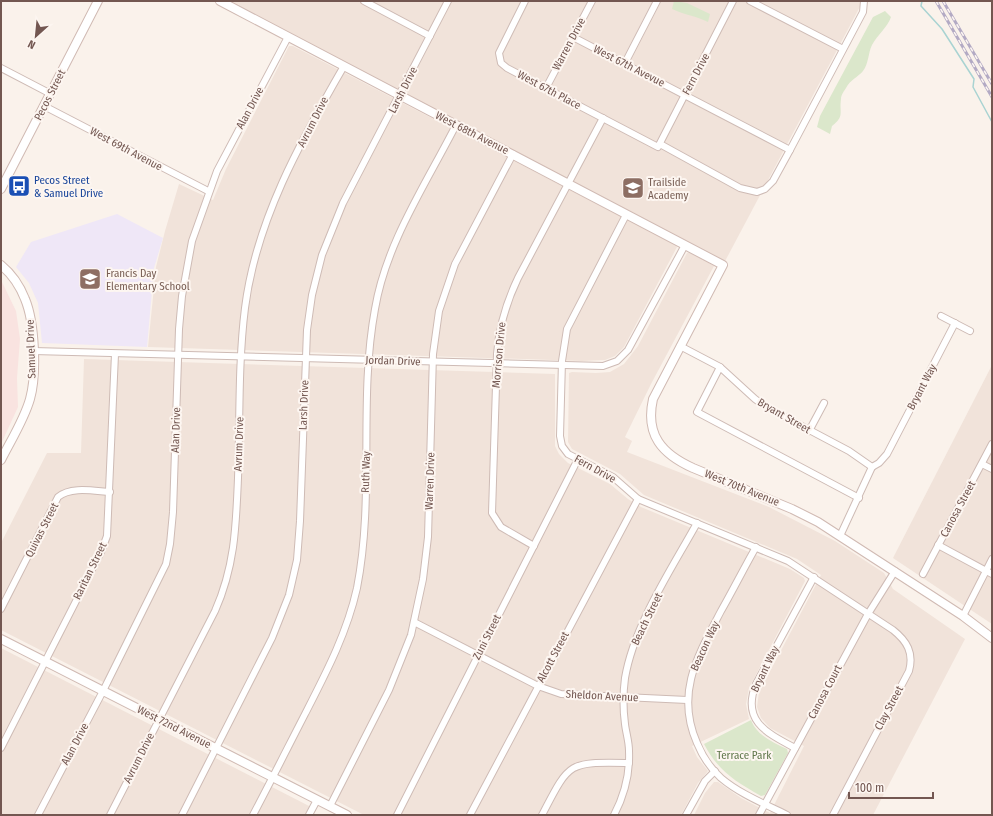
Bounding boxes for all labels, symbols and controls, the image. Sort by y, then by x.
street label: Warren Drive [550,15,588,73]
north arrow [16,16,56,56]
text: N [26,37,38,52]
street label: West 67th Avevue [591,42,667,90]
street label: Fern Drive [680,51,712,97]
street label: Larsh Drive [386,65,420,115]
street label: Pecos Street [32,67,69,123]
street label: West 67th Place [515,68,583,112]
street label: Alan Drive [234,85,266,131]
street label: Avrum Drive [295,95,331,149]
street label: West 68th Avenue [433,109,511,157]
street label: West 69th Avenue [88,124,164,174]
bus stop icon: Pecos Street & Samuel Drive [6,173,32,199]
place label: Pecos Street & Samuel Drive [34,174,103,200]
school or university icon: Trailside Academy [620,175,646,201]
place label: Trailside Academy [648,176,688,202]
school or university icon: Francis Day Elementary School [77,266,103,292]
place label: Francis Day Elementary School [106,267,190,293]
street label: Samuel Drive [23,319,39,379]
street label: Morrison Drive [490,321,508,389]
street label: Jordan Drive [365,354,421,368]
street label: Bryant Way [905,362,940,412]
street label: Larsh Drive [297,380,311,430]
street label: Bryant Street [755,396,813,437]
street label: Alan Drive [169,407,183,453]
street label: Avrum Drive [232,416,246,472]
street label: Ruth Way [359,451,373,493]
street label: Warren Drive [422,452,438,510]
street label: Fern Drive [572,452,618,486]
street label: West 70th Avenue [703,467,781,509]
street label: Canosa Street [938,478,979,539]
street label: Quivas Street [23,500,62,560]
street label: Raritan Street [71,540,110,602]
street label: Beach Street [629,590,665,647]
street label: Zuni Street [470,612,504,662]
street label: Beacon Way [688,619,722,673]
street label: Alcott Street [534,629,572,685]
street label: Bryant Way [748,644,782,694]
street label: Canosa Court [805,662,845,721]
street label: Clay Street [872,683,906,732]
street label: Sheldon Avenue [565,688,639,704]
street label: West 72nd Avenue [135,703,213,751]
street label: Alan Drive [59,721,91,767]
street label: Avrum Drive [121,731,157,785]
park label: Terrace Park [717,749,772,762]
scale bar [849,774,933,800]
text: 100 m [855,781,884,795]

